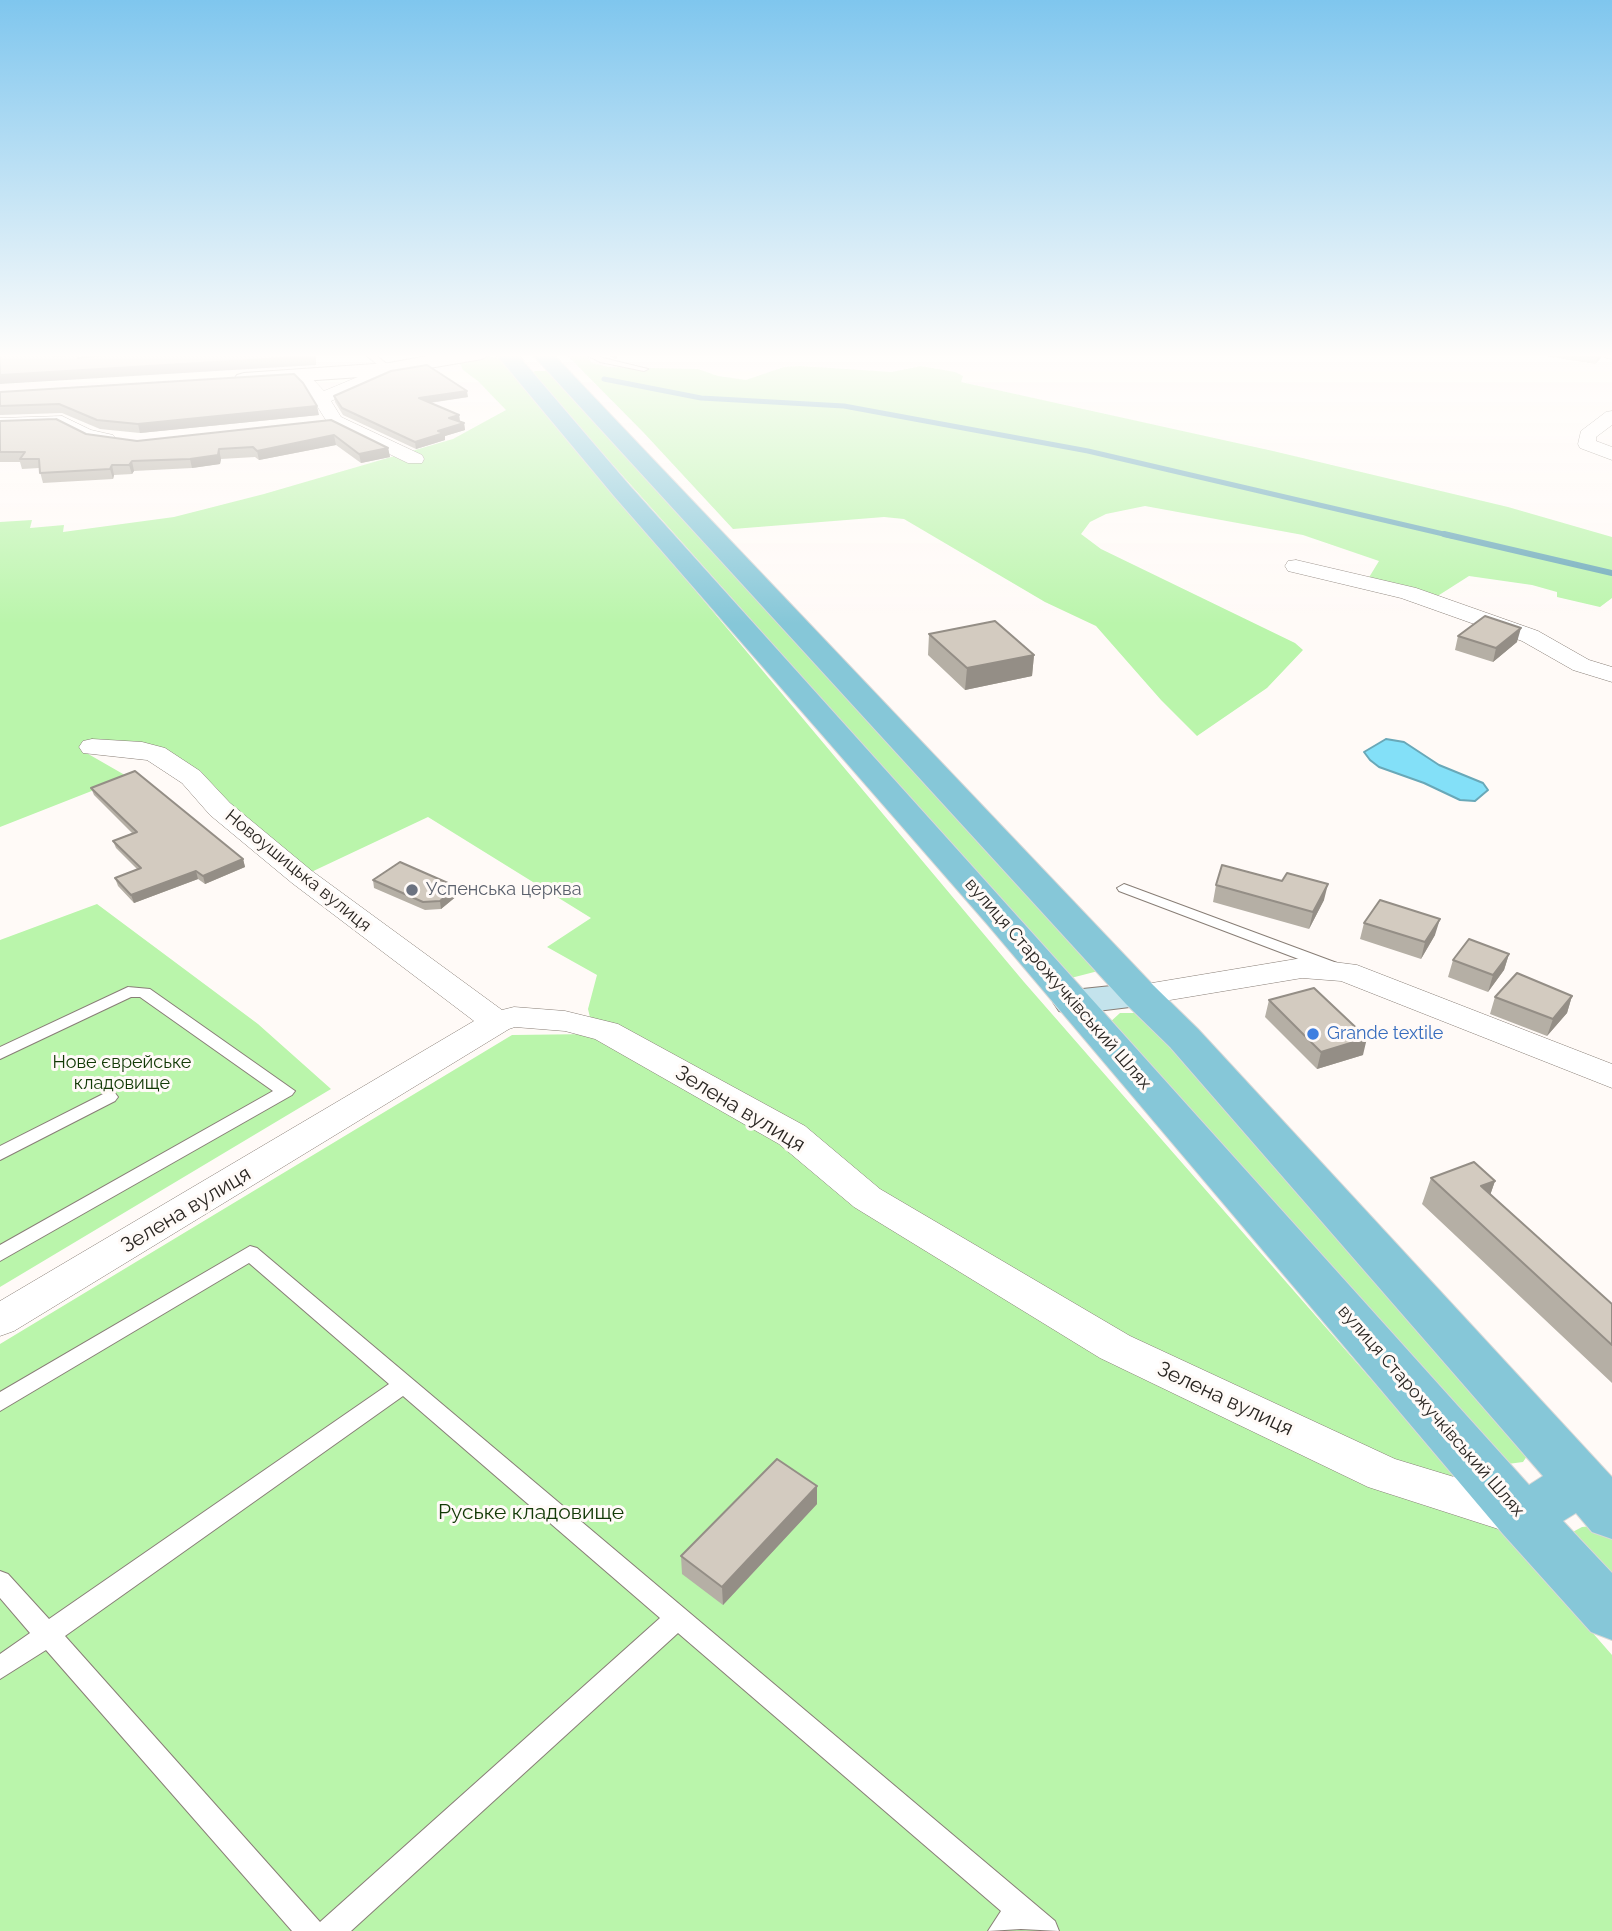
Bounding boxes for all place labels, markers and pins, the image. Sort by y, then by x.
place label: Успенська церква [426,879,582,901]
marker: Успенська церква [404,882,420,898]
place label: Grande textile [1327,1023,1443,1045]
marker: Grande textile [1305,1026,1321,1042]

